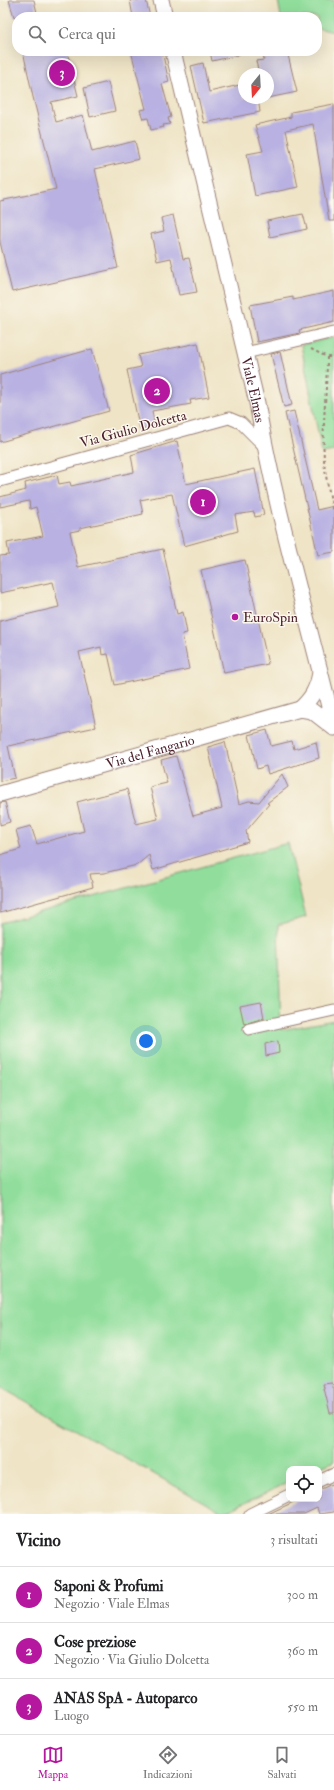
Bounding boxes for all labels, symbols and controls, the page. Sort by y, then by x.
search box [12,12,322,56]
icon: search [26,23,48,45]
text: Cerca qui [58,25,116,44]
pin: 3 [49,58,75,88]
north arrow [238,68,274,104]
street label: Viale Elmas [238,355,269,424]
pin: 2 [144,376,170,406]
street label: Via Giulio Dolcetta [78,407,188,451]
pin: 1 [190,487,216,517]
place label: EuroSpin [243,609,298,627]
marker: EuroSpin [230,612,240,622]
street label: Via del Fangario [104,731,197,772]
your location [136,1031,156,1051]
map controls [286,1466,322,1502]
button: locate [286,1466,322,1502]
text: Vicino [16,1530,61,1551]
text: 3 risultati [270,1532,318,1548]
text: Saponi & Profumi [54,1577,164,1596]
text: 1 [27,1587,31,1603]
text: 300 m [287,1587,318,1603]
text: Negozio · Viale Elmas [54,1596,169,1612]
text: Cose preziose [54,1633,136,1652]
text: 2 [26,1643,32,1659]
text: 360 m [287,1643,318,1659]
text: Negozio · Via Giulio Dolcetta [54,1652,209,1668]
text: ANAS SpA - Autoparco [54,1689,198,1708]
text: 3 [27,1699,32,1715]
text: 550 m [287,1699,318,1715]
text: Luogo [54,1708,89,1724]
tab: Mappa [37,1744,68,1781]
tab: Indicazioni [143,1744,193,1781]
tab: Salvati [267,1744,297,1781]

